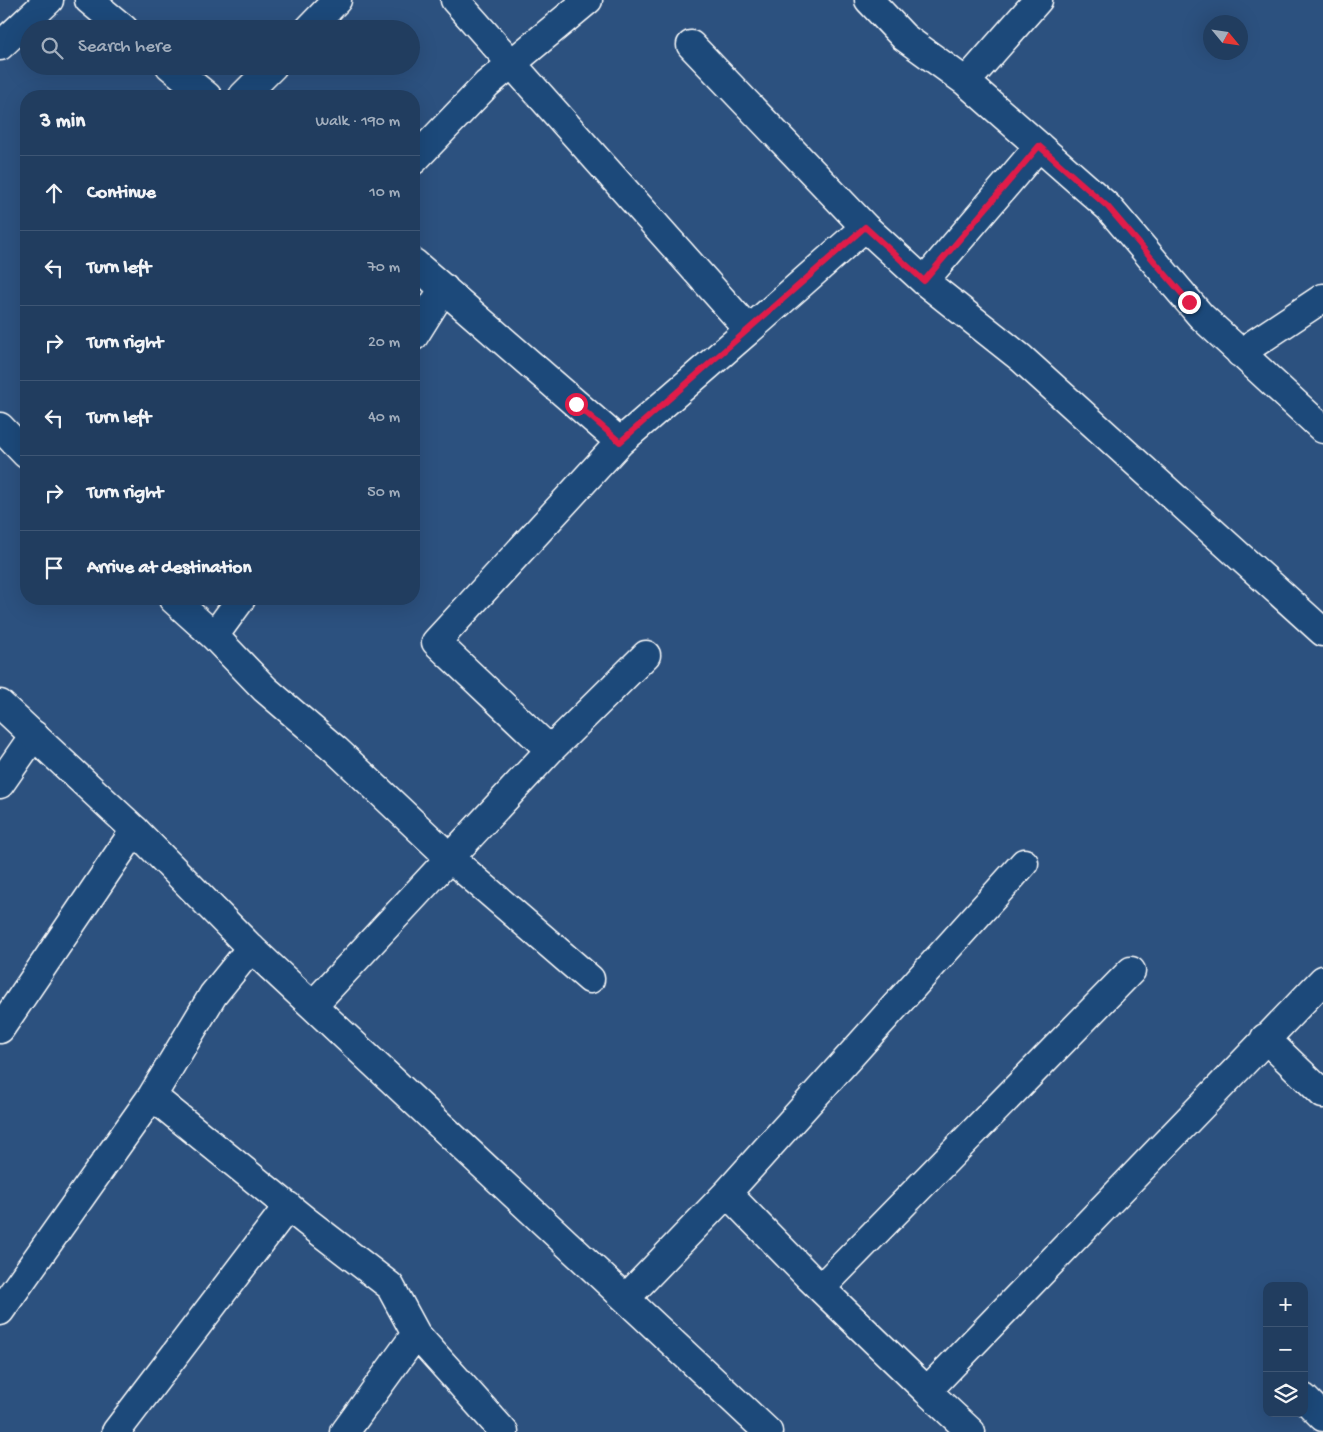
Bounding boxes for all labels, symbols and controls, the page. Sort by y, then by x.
north arrow [1203,15,1248,60]
search box [20,20,420,75]
icon: search [38,34,66,62]
text: Search here [78,36,172,59]
text: 3 min [40,110,85,135]
text: Walk · 190 m [316,113,400,132]
icon: ahead [40,179,68,207]
text: Continue [87,182,156,205]
text: 10 m [369,184,400,203]
icon: left [40,254,68,282]
text: Turn left [87,257,151,280]
text: 70 m [367,259,400,278]
route end [1178,291,1201,314]
icon: right [40,329,68,357]
text: Turn right [87,332,163,355]
text: 20 m [368,334,400,353]
route start [565,393,588,416]
icon: left [40,404,68,432]
text: Turn left [87,407,151,430]
text: 40 m [368,409,400,428]
icon: right [40,479,68,507]
text: Turn right [87,482,163,505]
text: 50 m [367,484,400,503]
icon: arrive [40,554,68,582]
text: Arrive at destination [87,557,251,580]
map controls [1263,1282,1308,1417]
button: + [1263,1282,1308,1327]
button: − [1263,1327,1308,1372]
button: layers [1263,1372,1308,1417]

